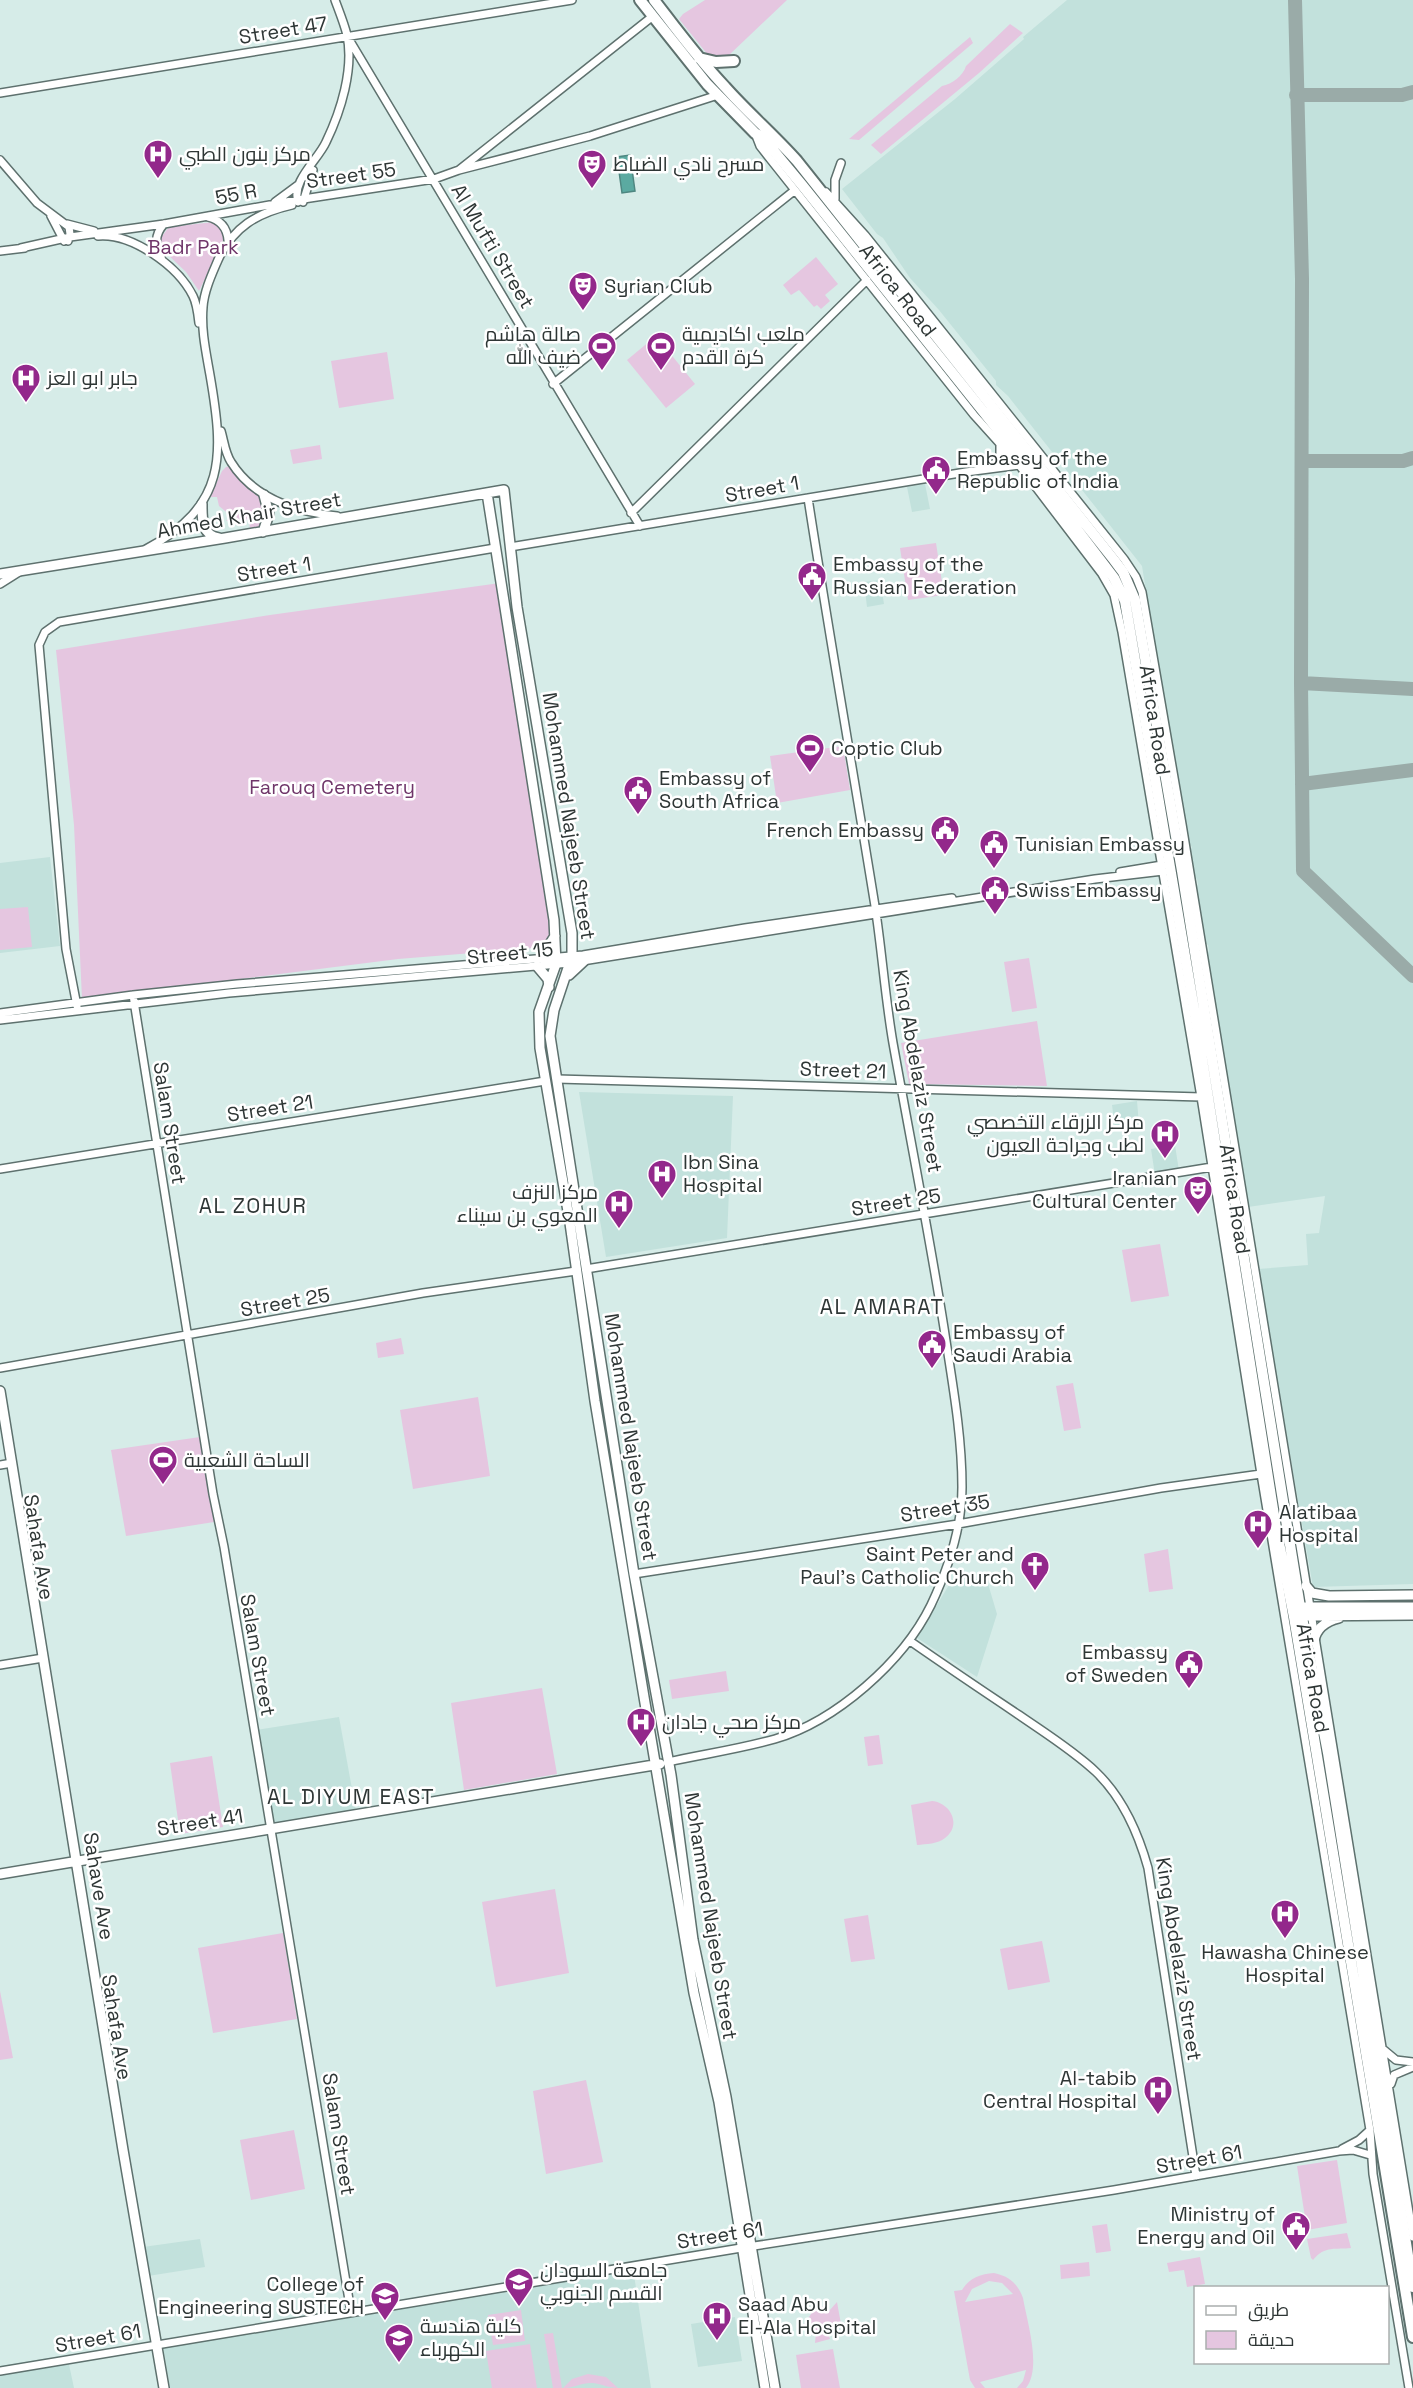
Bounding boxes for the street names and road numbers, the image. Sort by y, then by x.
street label: Street 47 [237,10,329,50]
street label: Street 55 [305,156,398,194]
street label: 55 R [213,177,259,211]
street label: Al Mufti Street [446,179,540,313]
street label: Africa Road [854,238,942,342]
street label: Street 1 [723,470,801,508]
street label: Ahmed Khair Street [155,486,343,544]
street label: Street 1 [235,550,313,588]
street label: Africa Road [1133,663,1177,777]
street label: Mohammed Najeeb Street [537,690,601,942]
street label: Street 15 [466,936,554,970]
street label: King Abdelaziz Street [887,967,949,1175]
street label: Street 21 [799,1055,887,1085]
street label: Salam Street [147,1060,193,1186]
street label: Street 21 [225,1088,315,1128]
street label: Africa Road [1213,1142,1257,1256]
street label: Street 25 [849,1182,943,1222]
street label: Street 25 [238,1281,332,1323]
street label: Mohammed Najeeb Street [599,1311,663,1563]
street label: Street 35 [898,1488,992,1528]
street label: Sahafa Ave [18,1492,60,1602]
street label: Salam Street [234,1592,282,1718]
street label: Africa Road [1291,1621,1335,1735]
street label: Mohammed Najeeb Street [679,1790,743,2042]
street label: Street 41 [155,1802,245,1842]
street label: Sahave Ave [78,1830,120,1942]
street label: King Abdelaziz Street [1150,1855,1208,2063]
street label: Sahafa Ave [96,1972,138,2082]
street label: Salam Street [316,2071,362,2197]
street label: Street 61 [1154,2139,1244,2179]
street label: Street 61 [675,2215,765,2255]
street label: Street 61 [53,2318,143,2358]

